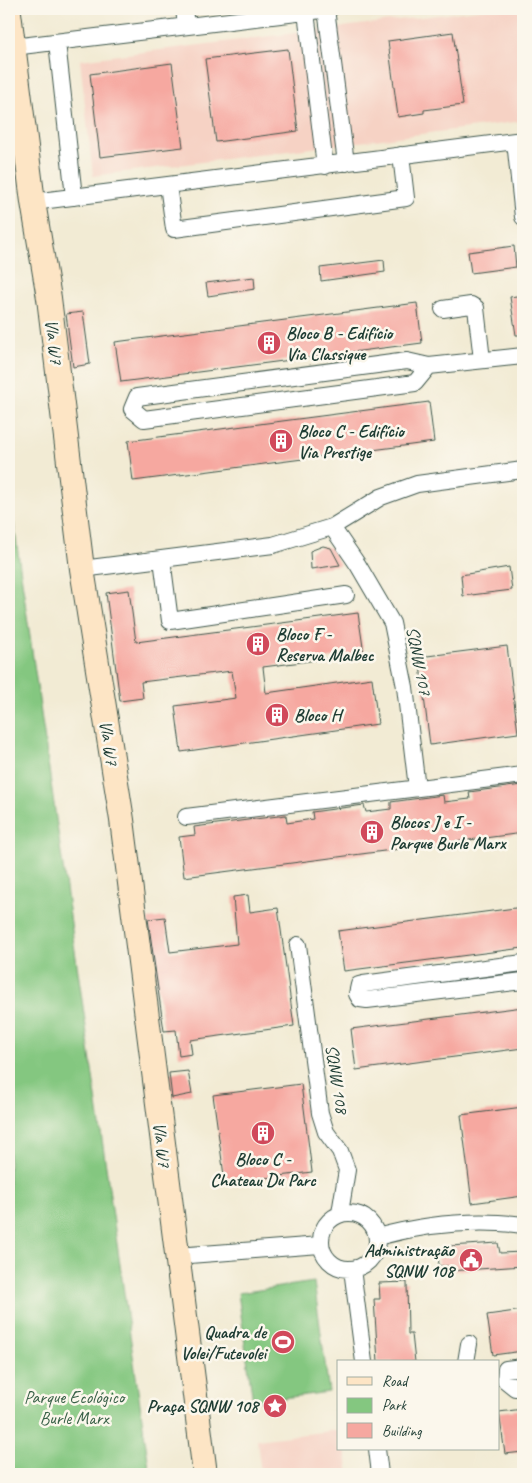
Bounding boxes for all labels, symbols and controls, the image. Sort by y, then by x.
street label: Vla W7 [40,318,68,367]
place label: Bloco B - Edifício Via Classique [286,322,394,365]
building icon: Bloco B - Edifício Via Classique [256,330,282,356]
place label: Bloco C - Edifício Via Prestige [298,420,405,463]
building icon: Bloco C - Edifício Via Prestige [268,428,294,454]
place label: Bloco F - Reserva Malbec [276,623,375,666]
street label: SQNW 107 [402,625,437,698]
building icon: Bloco F - Reserva Malbec [245,631,271,657]
building icon: Bloco H [264,702,290,728]
place label: Bloco H [294,704,345,726]
street label: Vla W7 [95,719,124,768]
place label: Blocos J e I - Parque Burle Marx [390,811,507,854]
building icon: Blocos J e I - Parque Burle Marx [359,819,385,845]
street label: SQNW 108 [321,1043,354,1117]
building icon: Bloco C - Chateau Du Parc [250,1120,276,1146]
street label: Vla W7 [148,1121,176,1170]
place label: Bloco C - Chateau Du Parc [210,1148,317,1191]
place label: Administração SQNW 108 [364,1239,456,1282]
public building icon: Administração SQNW 108 [458,1247,484,1273]
place label: Quadra de Volei/Futevolei [180,1321,268,1364]
sports icon: Quadra de Volei/Futevolei [270,1329,296,1355]
legend [337,1360,500,1450]
text: Road [382,1372,409,1391]
park label: Parque Ecológico Burle Marx [24,1386,126,1429]
place icon: Praça SQNW 108 [262,1393,288,1419]
place label: Praça SQNW 108 [147,1395,260,1417]
text: Park [382,1396,407,1415]
text: Building [382,1422,422,1441]

